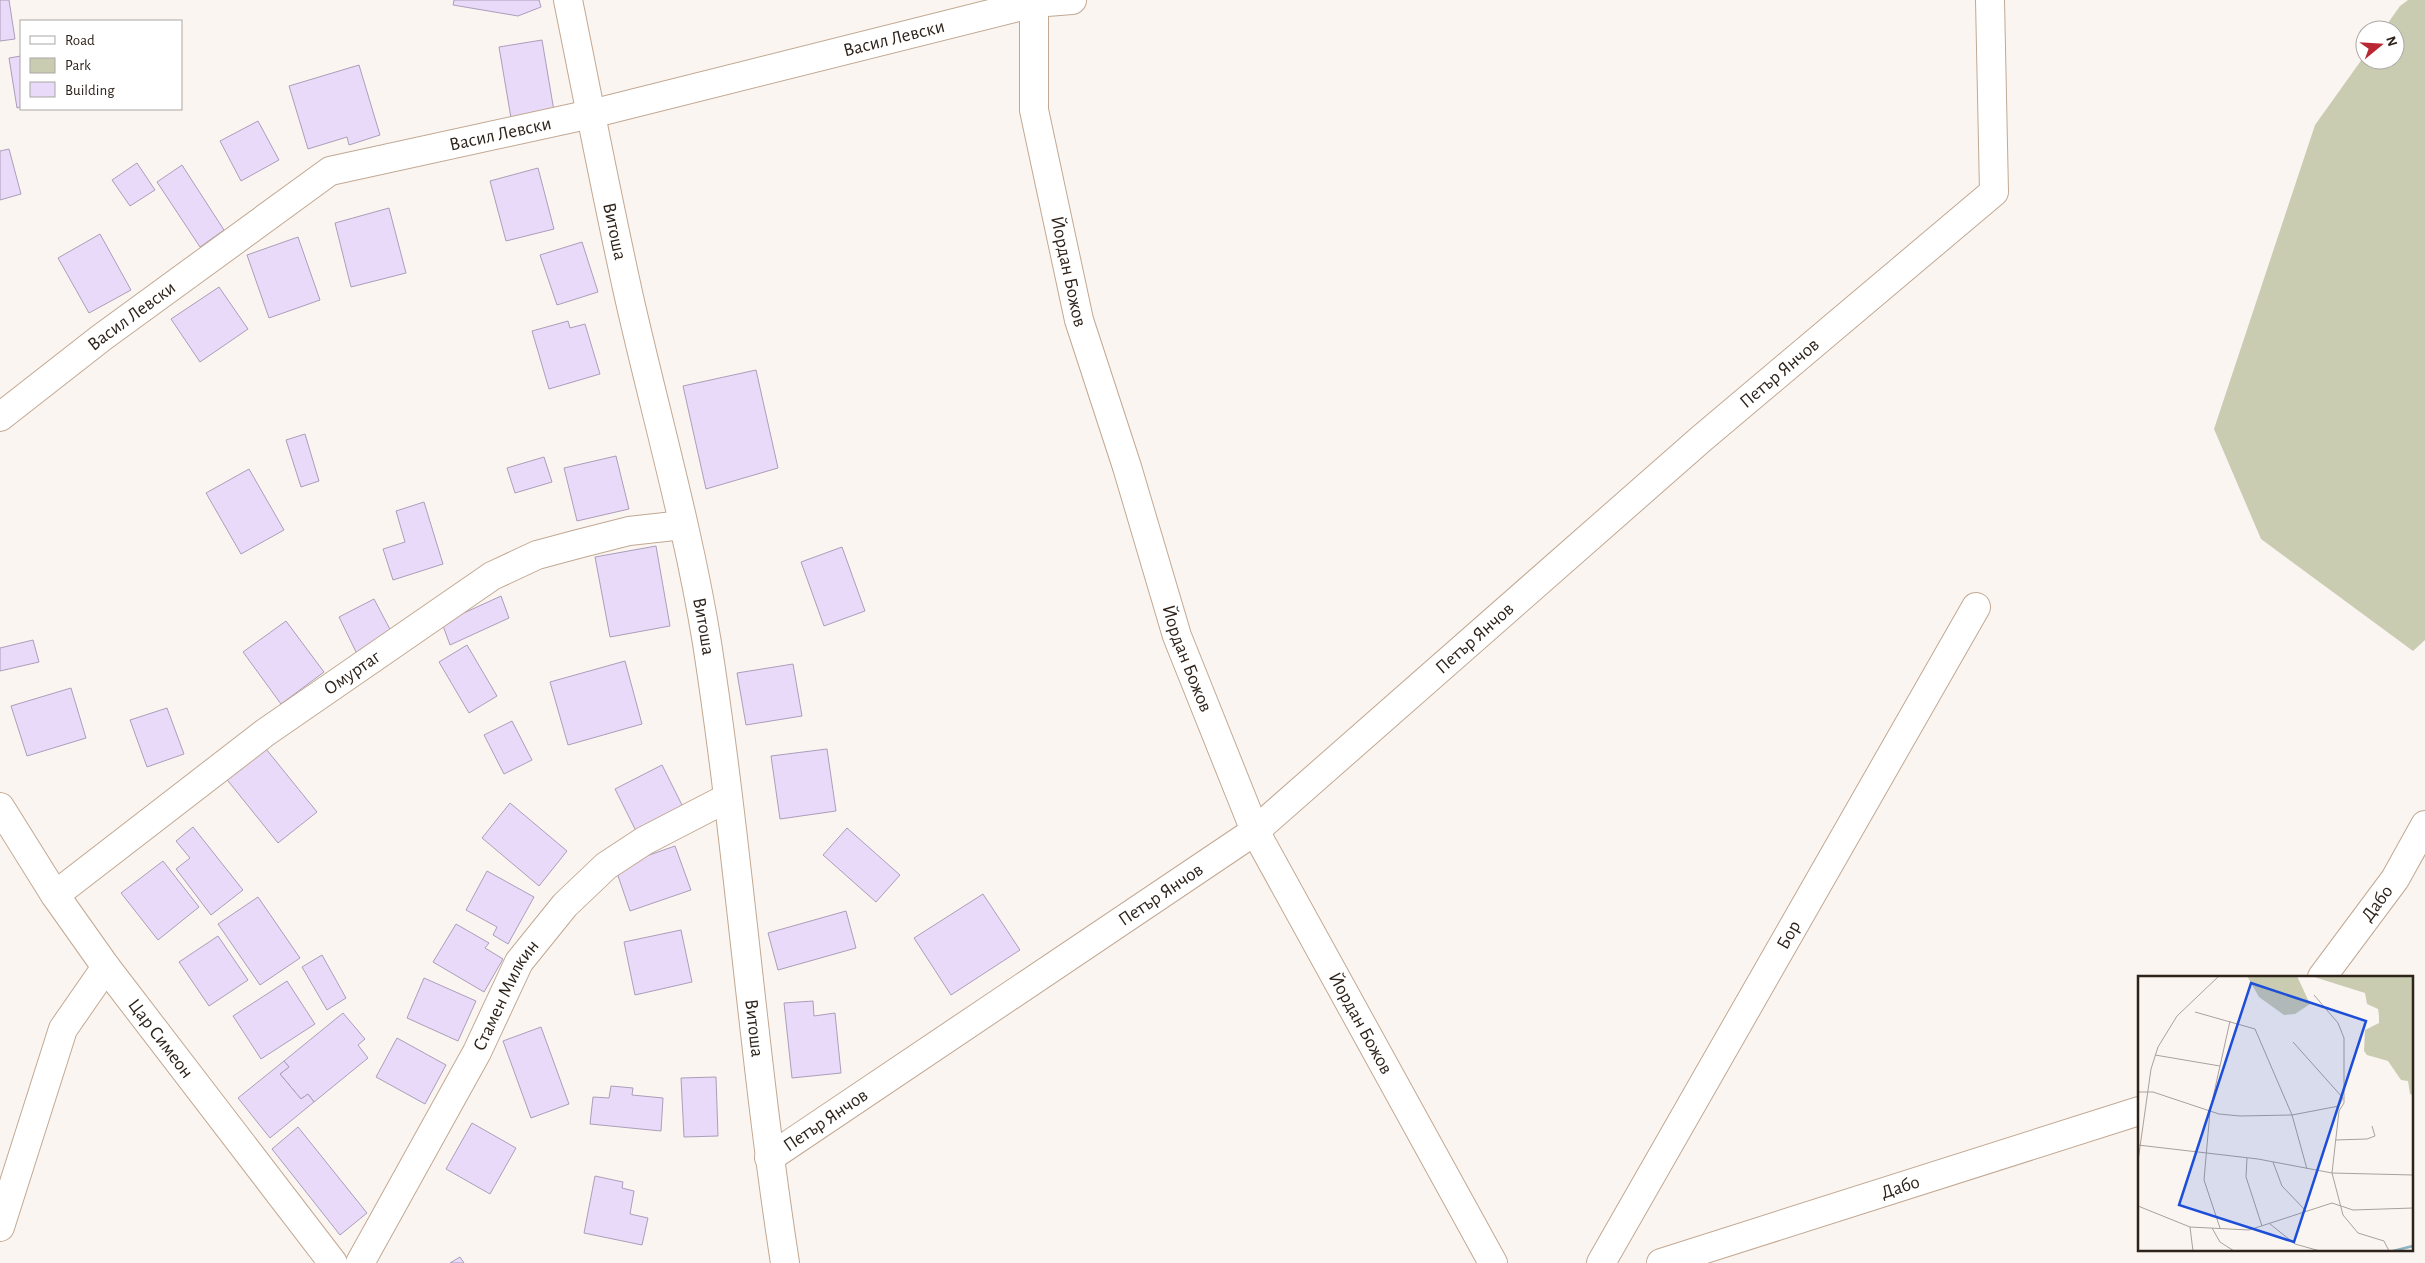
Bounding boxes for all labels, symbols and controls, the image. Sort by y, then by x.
street label: Васил Левски [841,16,947,60]
legend [20,20,182,110]
north arrow [2355,20,2405,70]
text: Road [65,33,95,48]
text: N [2383,34,2400,48]
text: Park [65,58,91,73]
text: Building [65,83,115,98]
street label: Васил Левски [448,113,553,154]
street label: Витоша [600,201,630,262]
street label: Йордан Божов [1047,214,1090,329]
street label: Васил Левски [84,277,179,354]
street label: Петър Янчов [1736,334,1823,412]
street label: Витоша [690,596,718,657]
street label: Петър Янчов [1432,599,1517,677]
street label: Йордан Божов [1159,602,1216,715]
street label: Омуртаг [320,647,384,699]
street label: Петър Янчов [1115,859,1206,930]
street label: Дабо [2358,882,2396,925]
street label: Бор [1773,917,1804,952]
street label: Стамен Милкин [469,936,542,1054]
street label: Йордан Божов [1325,969,1396,1077]
inset map [2138,976,2412,1250]
street label: Цар Симеон [124,995,197,1082]
street label: Витоша [742,998,767,1058]
street label: Петър Янчов [780,1085,871,1155]
street label: Дабо [1878,1172,1922,1202]

